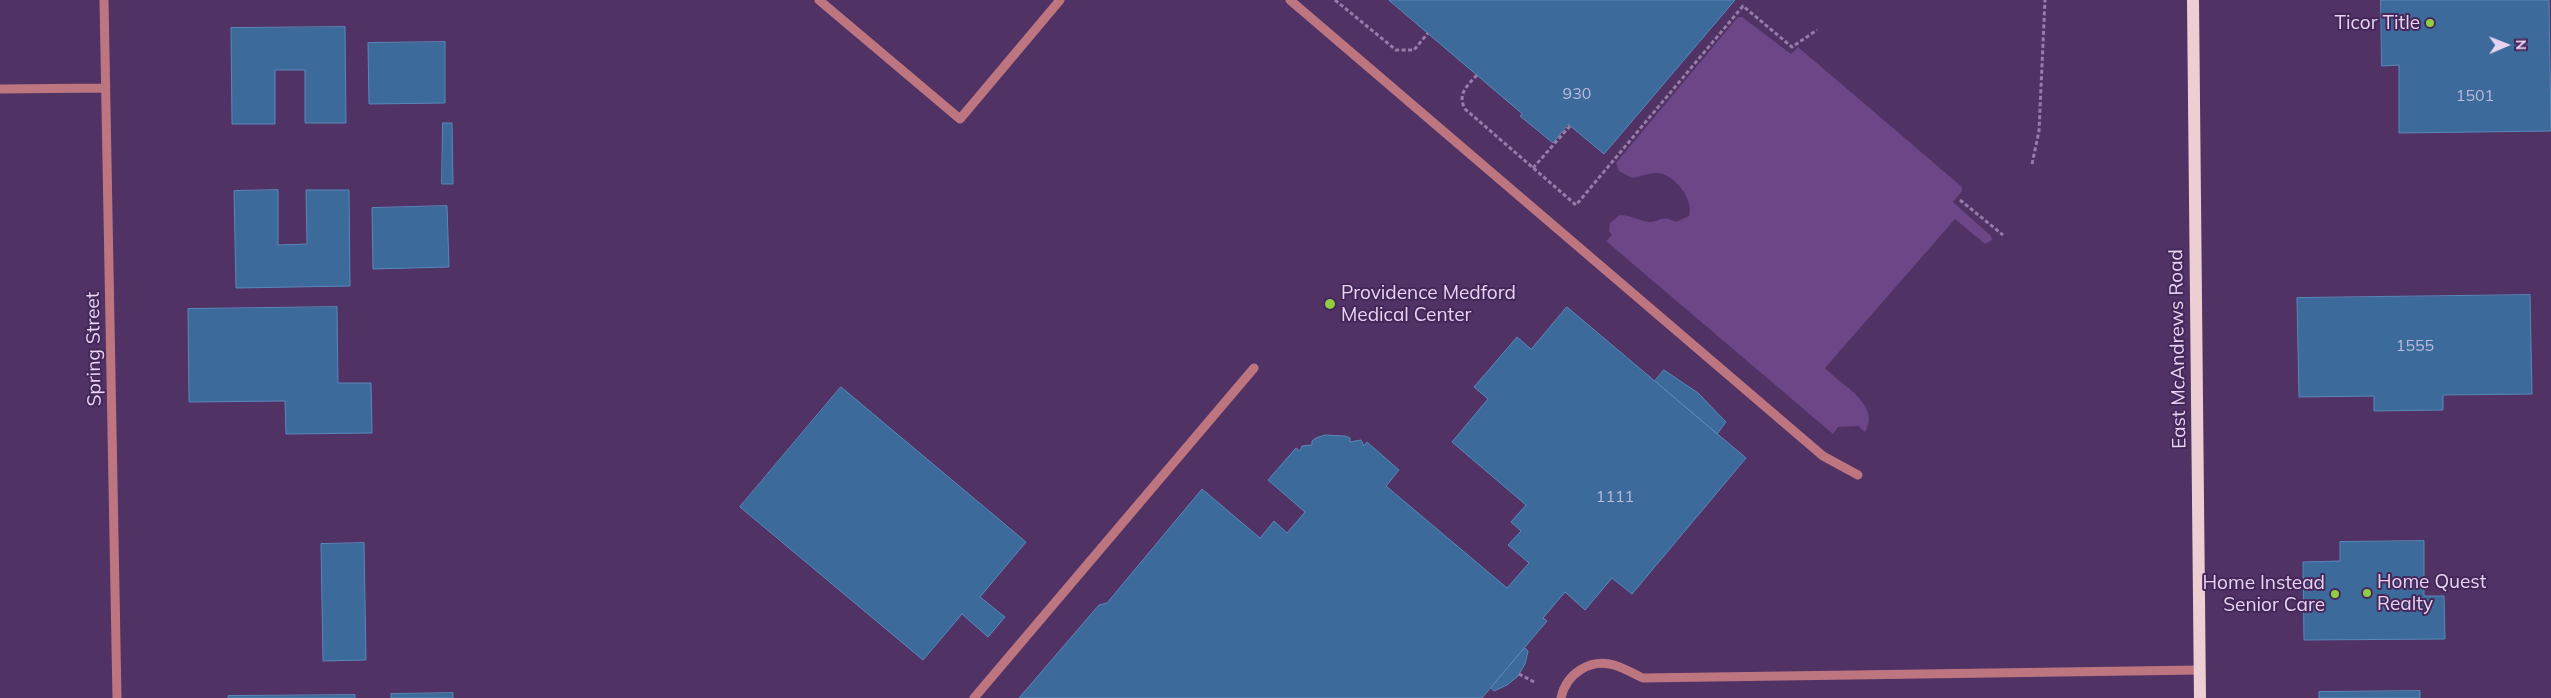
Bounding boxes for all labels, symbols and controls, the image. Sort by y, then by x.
place label: Ticor Title [2335,12,2420,34]
marker: Ticor Title [2424,17,2436,29]
north arrow [2481,20,2531,70]
text: N [2512,39,2530,50]
house number: 930 [1563,84,1591,104]
house number: 1501 [2456,86,2494,106]
street label: East McAndrews Road [2165,249,2191,449]
place label: Providence Medford Medical Center [1341,282,1516,326]
street label: Spring Street [82,291,106,407]
marker: Providence Medford Medical Center [1323,297,1337,311]
house number: 1555 [2396,336,2434,356]
house number: 1111 [1596,487,1634,507]
place label: Home Quest Realty [2377,571,2486,615]
place label: Home Instead Senior Care [2203,572,2325,616]
marker: Home Quest Realty [2361,587,2373,599]
marker: Home Instead Senior Care [2329,588,2341,600]

